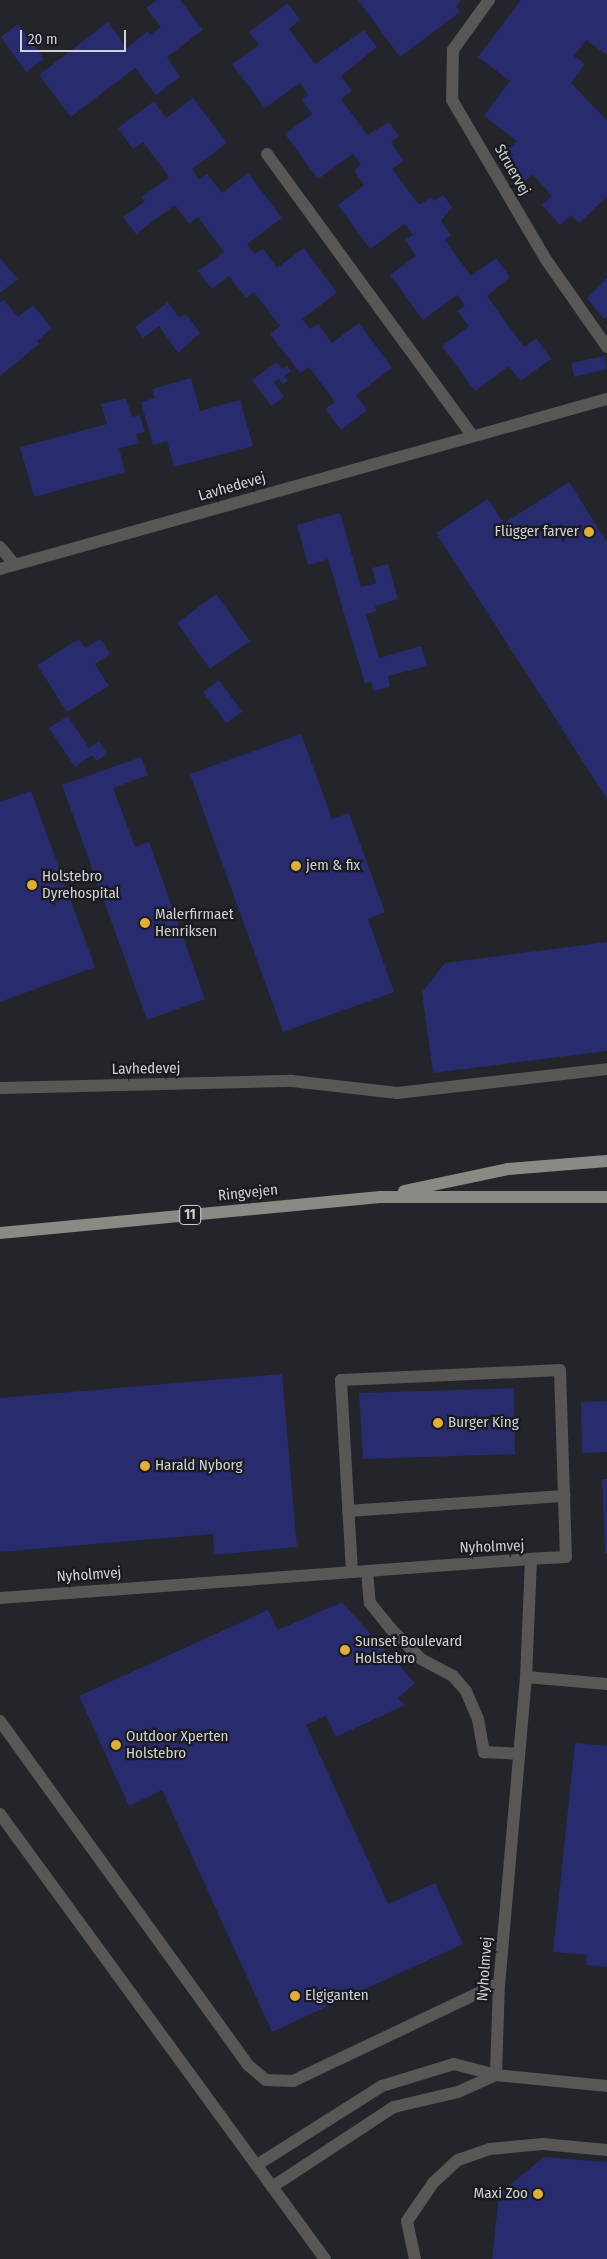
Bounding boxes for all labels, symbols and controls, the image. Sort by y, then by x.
scale bar [22,20,129,52]
text: 20 m [28,30,58,48]
street label: Struervej [490,141,534,199]
street label: Lavhedevej [196,469,268,505]
place label: Flügger farver [495,523,579,541]
marker: Flügger farver [583,526,595,538]
place label: jem & fix [306,857,360,875]
marker: jem & fix [290,860,302,872]
place label: Holstebro Dyrehospital [42,867,120,902]
marker: Holstebro Dyrehospital [26,879,38,891]
place label: Malerfirmaet Henriksen [155,905,234,940]
marker: Malerfirmaet Henriksen [139,917,151,929]
street label: Lavhedevej [111,1059,181,1079]
street label: Ringvejen [217,1181,279,1205]
road number: 11 [179,1204,201,1226]
place label: Burger King [448,1414,519,1432]
marker: Burger King [432,1417,444,1429]
place label: Harald Nyborg [155,1457,243,1475]
marker: Harald Nyborg [139,1460,151,1472]
street label: Nyholmvej [459,1537,525,1557]
street label: Nyholmvej [56,1564,122,1586]
place label: Sunset Boulevard Holstebro [355,1632,462,1667]
marker: Sunset Boulevard Holstebro [339,1644,351,1656]
place label: Outdoor Xperten Holstebro [126,1727,228,1762]
marker: Outdoor Xperten Holstebro [110,1739,122,1751]
street label: Nyholmvej [474,1936,496,2002]
place label: Elgiganten [305,1987,369,2005]
marker: Elgiganten [289,1990,301,2002]
place label: Maxi Zoo [474,2185,528,2203]
marker: Maxi Zoo [532,2188,544,2200]

